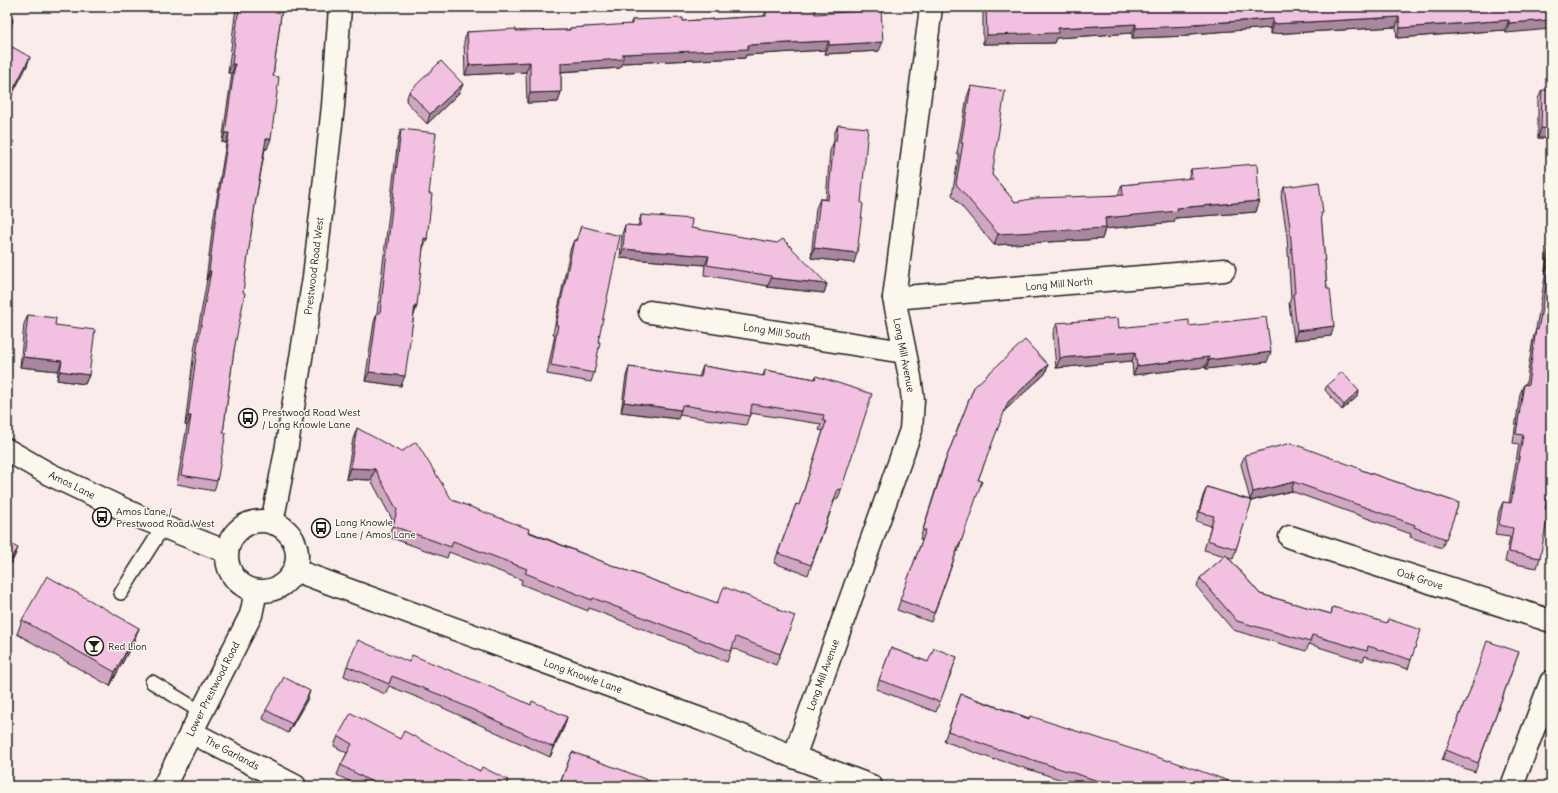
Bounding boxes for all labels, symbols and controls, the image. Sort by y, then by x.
street label: Prestwood Road West [302,216,327,316]
street label: Long Mill North [1025,275,1093,293]
street label: Long Mill Avenue [890,317,918,393]
street label: Long Mill South [742,320,812,344]
place label: Prestwood Road West / Long Knowle Lane [262,406,361,431]
bus stop icon: Prestwood Road West / Long Knowle Lane [237,407,259,429]
street label: Amos Lane [47,468,97,502]
place label: Amos Lane / Prestwood Road West [116,505,215,530]
bus stop icon: Amos Lane / Prestwood Road West [91,506,113,528]
place label: Long Knowle Lane / Amos Lane [335,516,416,541]
bus stop icon: Long Knowle Lane / Amos Lane [310,517,332,539]
street label: Oak Grove [1395,565,1445,593]
bar icon: Red Lion [83,635,105,657]
street label: Long Mill Avenue [804,637,842,713]
street label: Lower Prestwood Road [183,639,243,739]
place label: Red Lion [108,640,147,653]
street label: Long Knowle Lane [542,656,624,696]
street label: The Garlands [202,733,262,773]

